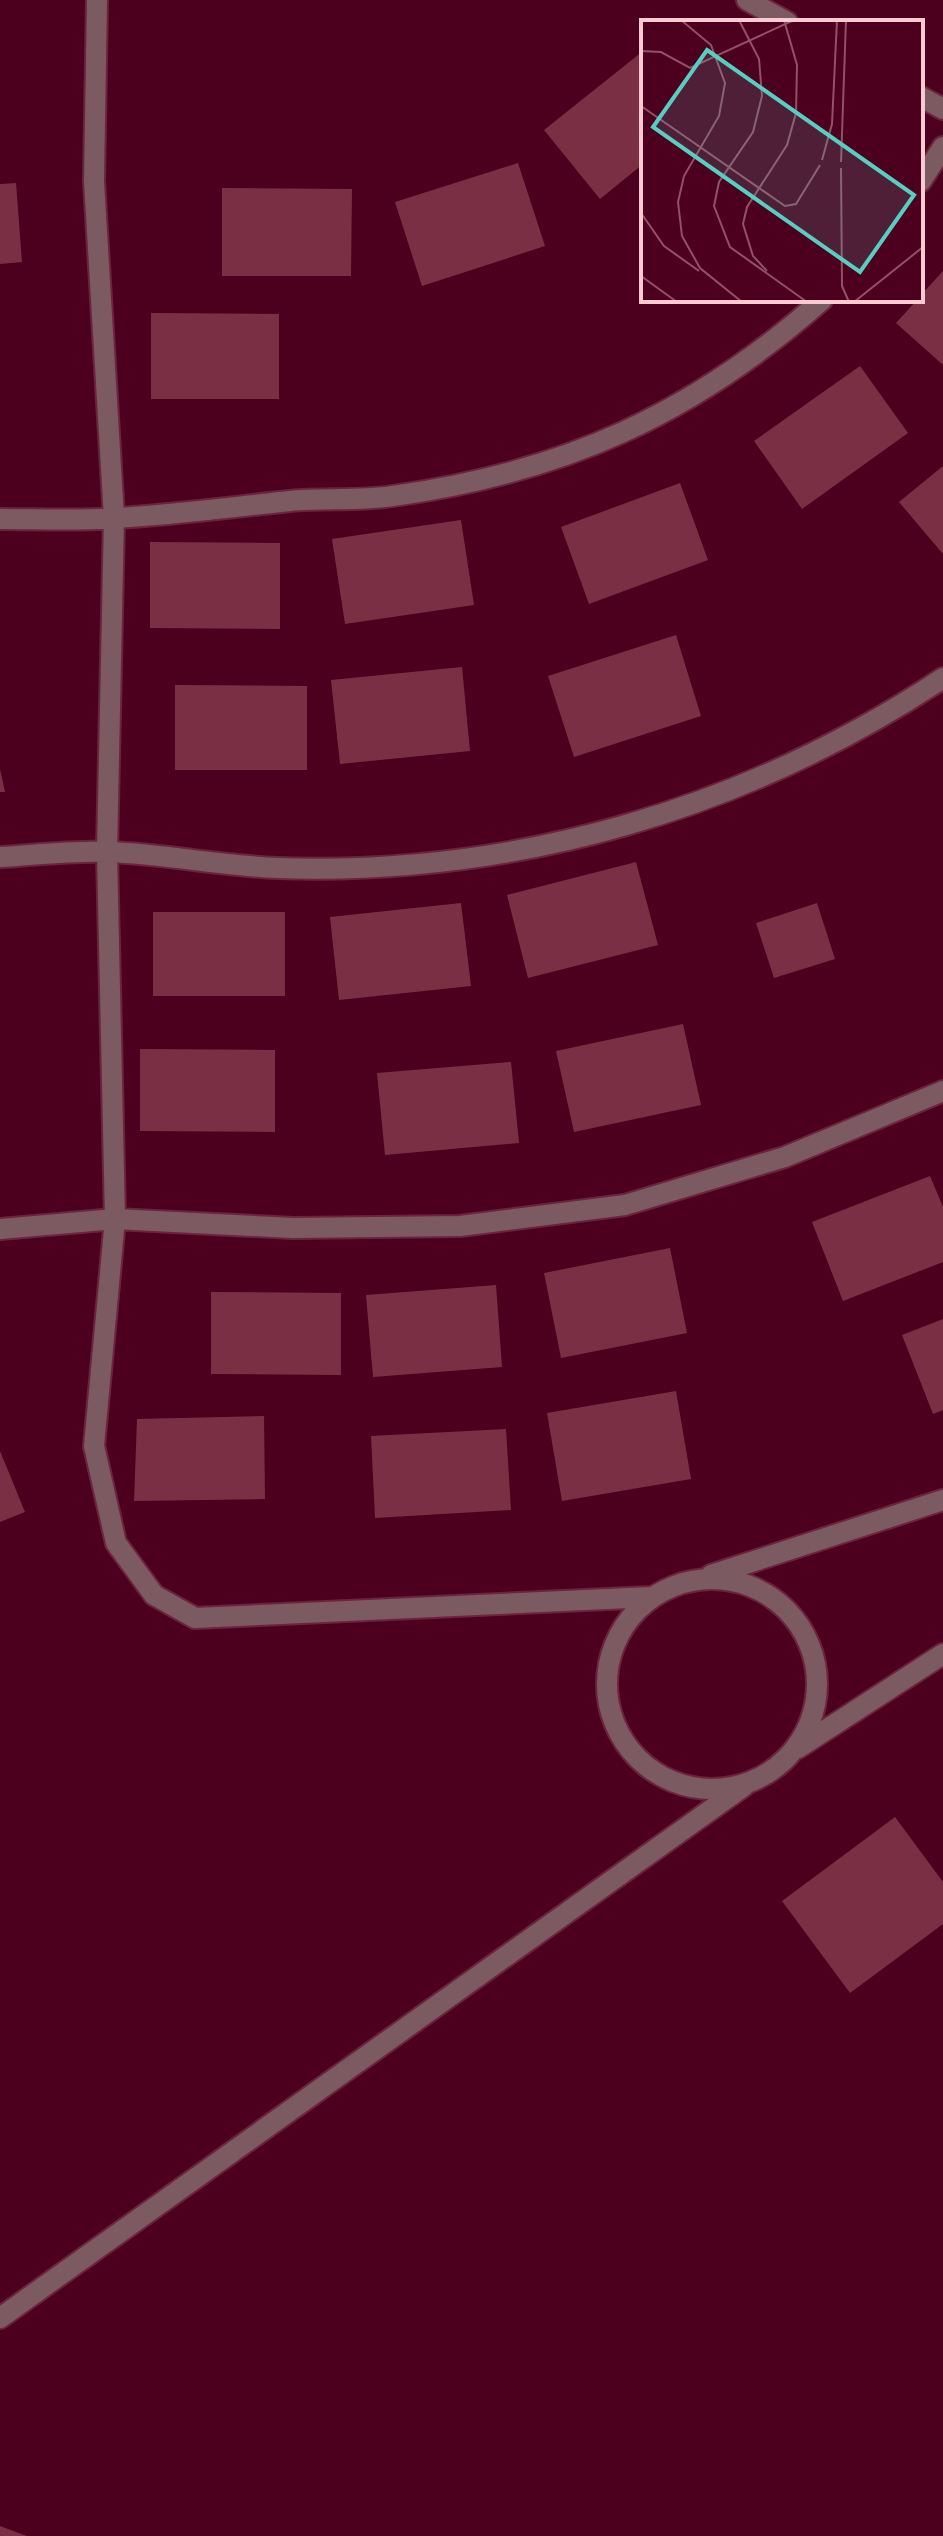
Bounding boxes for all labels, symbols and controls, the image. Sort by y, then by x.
inset map [641,20,923,302]

